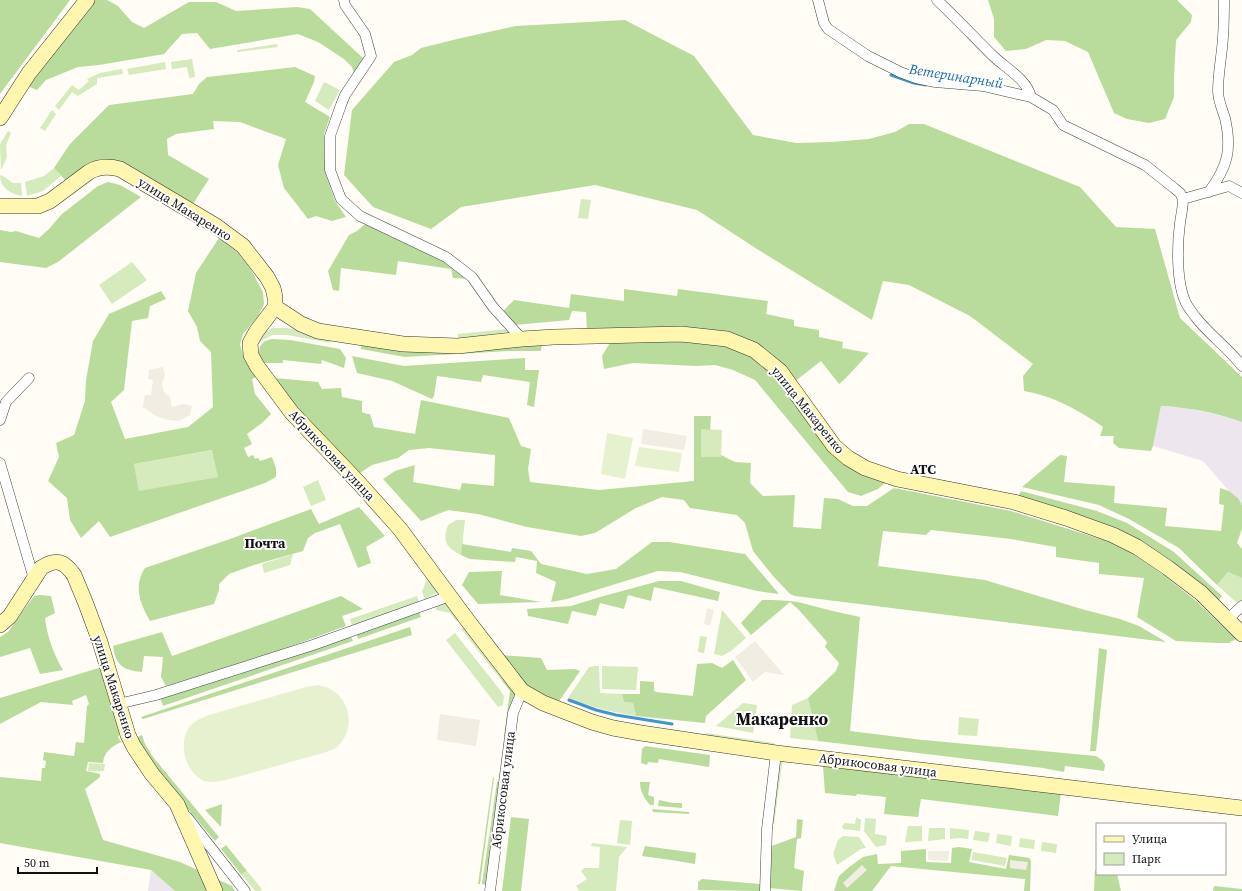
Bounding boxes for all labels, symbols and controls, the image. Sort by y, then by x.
water label: Ветеринарный [907,59,1004,93]
street label: улица Макаренко [135,173,235,245]
street label: улица Макаренко [768,363,848,457]
street label: Абрикосовая улица [285,406,379,505]
district label: АТС [910,459,936,479]
district label: Почта [244,533,286,553]
street label: улица Макаренко [89,633,139,741]
district label: Макаренко [736,707,828,731]
street label: Абрикосовая улица [487,730,519,850]
street label: Абрикосовая улица [818,749,938,781]
legend [1096,823,1226,875]
text: Улица [1132,831,1168,847]
scale bar [18,849,97,875]
text: Парк [1132,851,1161,867]
text: 50 m [24,855,50,871]

